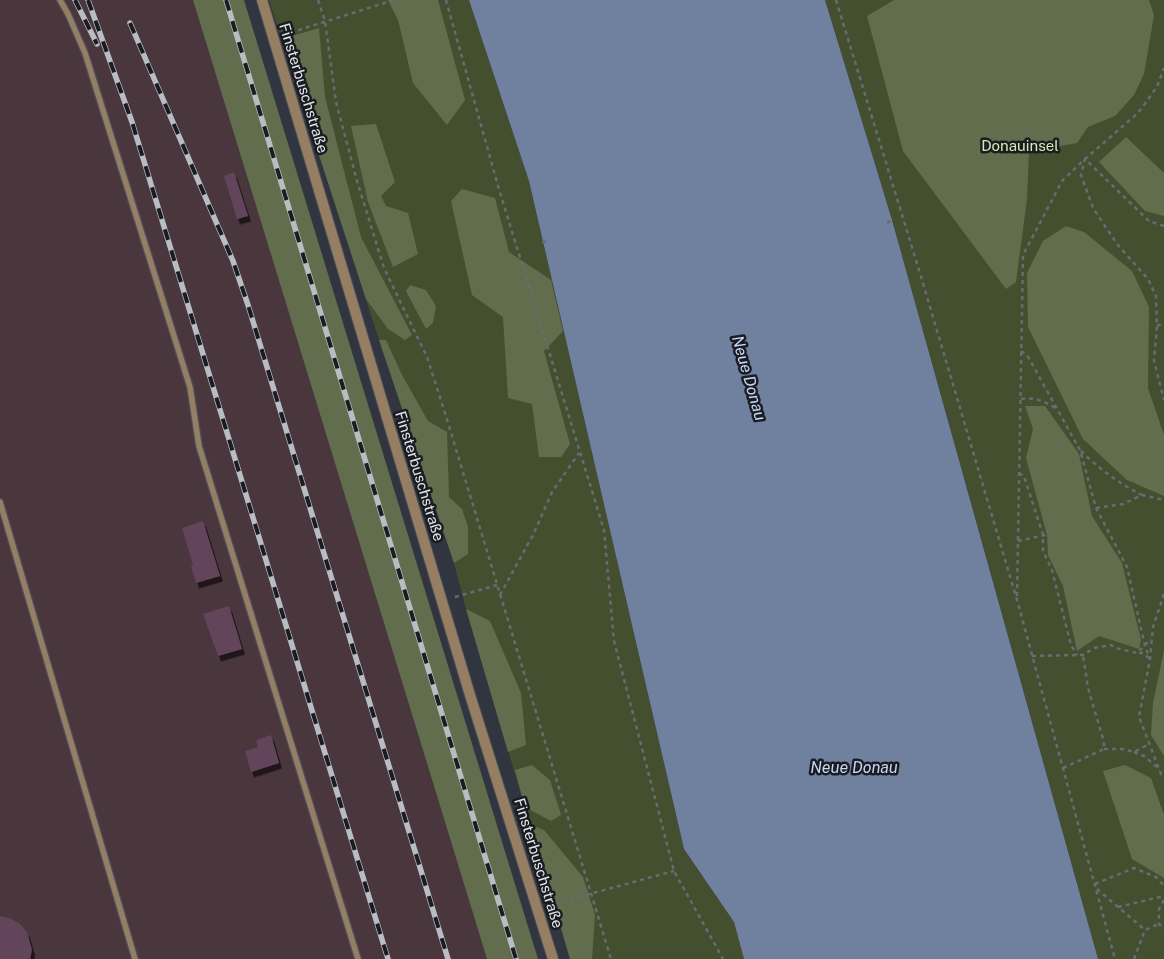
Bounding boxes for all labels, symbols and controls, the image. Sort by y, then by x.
street label: Finsterbuschstraße [276,21,332,155]
park label: Donauinsel [981,137,1059,154]
water label: Neue Donau [728,333,770,423]
street label: Finsterbuschstraße [392,409,448,543]
water label: Neue Donau [810,758,898,777]
street label: Finsterbuschstraße [511,796,567,930]

